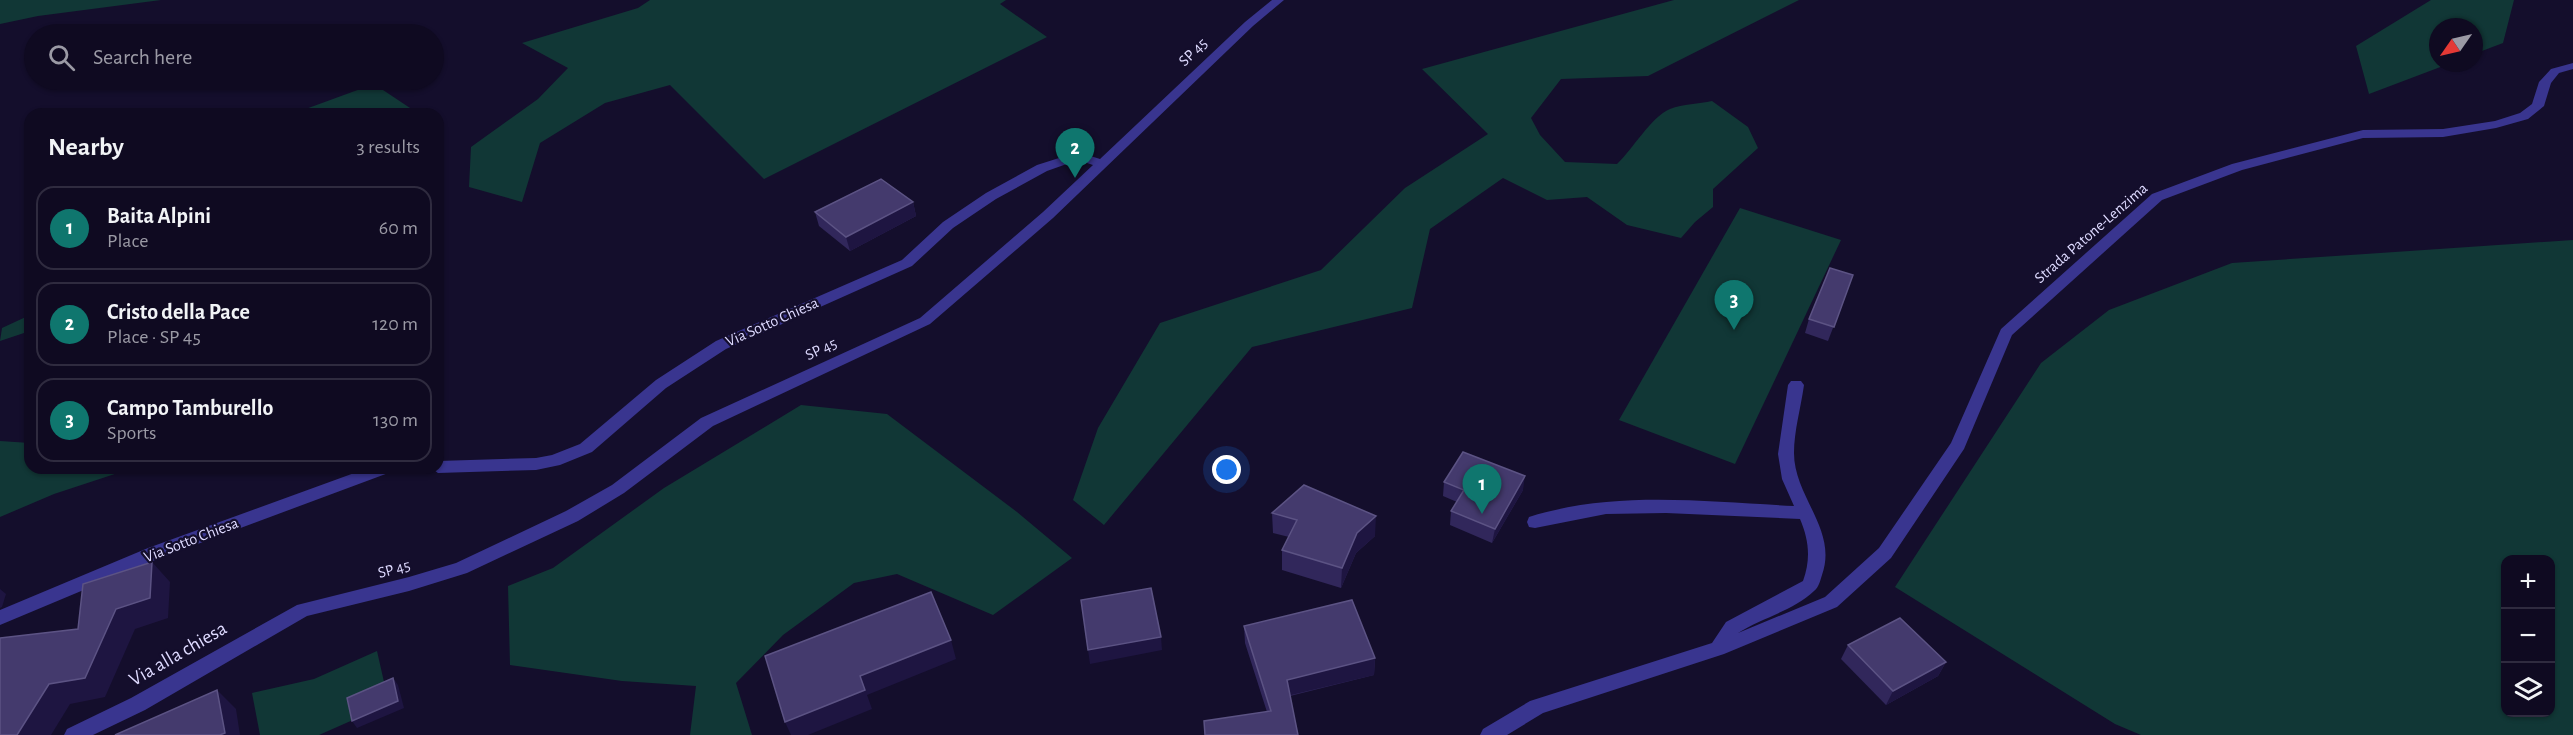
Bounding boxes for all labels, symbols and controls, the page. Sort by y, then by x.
north arrow [2429,18,2483,72]
search box [24,24,444,90]
street label: SP 45 [1176,35,1210,69]
icon: search [45,41,78,74]
text: Search here [93,46,192,68]
pin: 2 [1056,128,1094,178]
text: Nearby [48,134,124,160]
text: 3 results [356,137,420,157]
street label: Strada Patone-Lenzima [2031,180,2151,286]
text: Baita Alpini [107,205,211,227]
text: 1 [66,218,73,238]
text: 60 m [379,218,418,238]
text: Place [107,231,148,251]
pin: 3 [1714,280,1754,330]
street label: Via Sotto Chiesa [723,294,821,350]
text: Cristo della Pace [107,301,250,323]
text: 2 [65,314,74,334]
text: 120 m [372,314,418,334]
text: Place · SP 45 [107,327,201,347]
street label: SP 45 [803,335,839,363]
text: Campo Tamburello [107,397,273,419]
text: 3 [65,410,74,430]
text: 130 m [373,410,418,430]
text: Sports [107,423,156,443]
your location [1212,455,1241,484]
pin: 1 [1462,464,1502,514]
street label: Via Sotto Chiesa [142,515,240,565]
map controls [2501,555,2555,717]
button: + [2501,555,2555,609]
street label: SP 45 [376,557,412,581]
button: − [2501,609,2555,663]
street label: Via alla chiesa [126,618,230,690]
button: layers [2501,663,2555,717]

